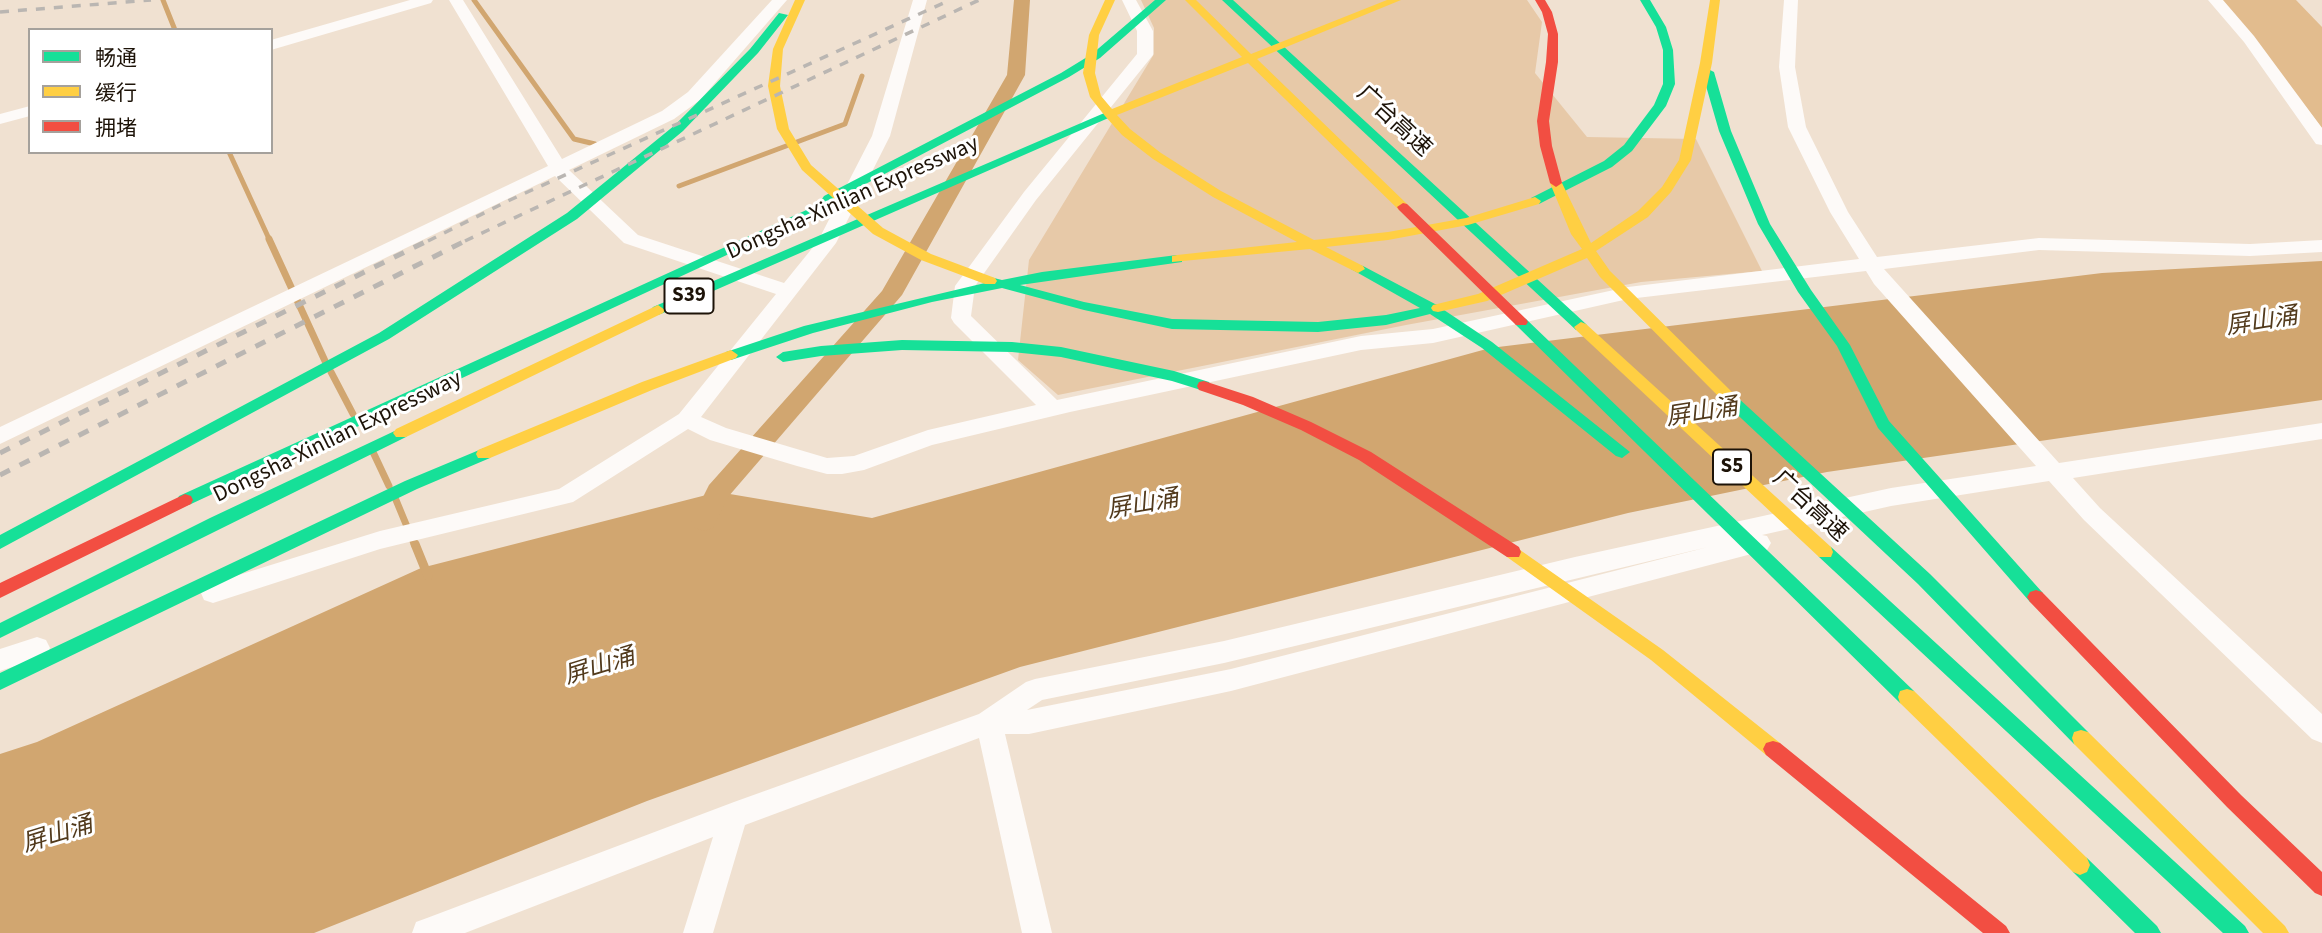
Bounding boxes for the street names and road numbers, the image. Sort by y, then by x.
street label: 广台高速 [1350,81,1436,163]
street label: Dongsha-Xinlian Expressway [723,131,983,267]
road number: S39 [664,278,714,314]
street label: Dongsha-Xinlian Expressway [209,366,467,510]
road number: S5 [1713,449,1751,484]
street label: 广台高速 [1766,466,1852,548]

